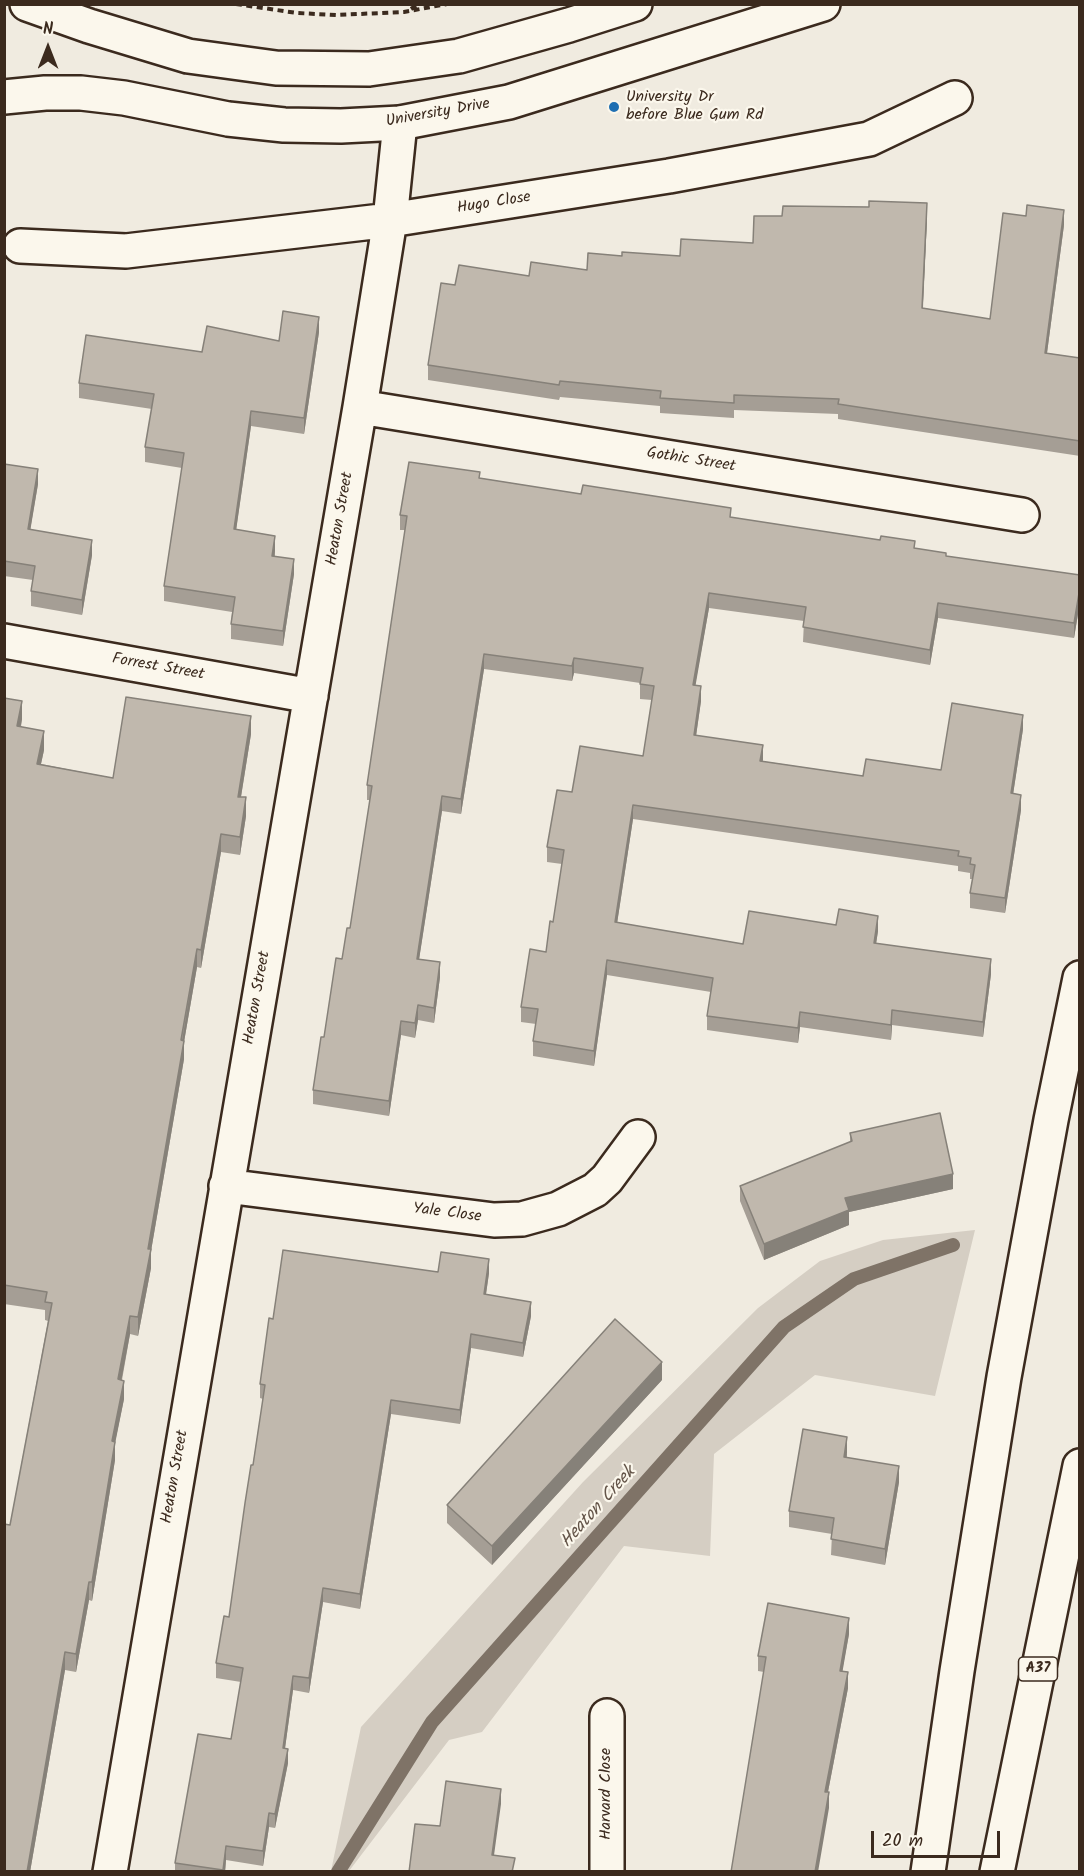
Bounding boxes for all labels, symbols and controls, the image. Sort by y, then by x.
text: N [43,17,53,42]
north arrow [18,18,78,78]
place label: University Dr before Blue Gum Rd [626,88,763,126]
street label: University Drive [385,95,491,133]
marker: University Dr before Blue Gum Rd [607,100,621,114]
street label: Hugo Close [456,189,532,219]
street label: Gothic Street [645,445,737,477]
street label: Heaton Street [323,471,359,567]
street label: Forrest Street [110,650,206,686]
street label: Heaton Street [240,950,276,1046]
street label: Yale Close [412,1200,482,1228]
street label: Heaton Street [158,1429,194,1525]
water label: Heaton Creek [557,1463,641,1553]
road number: A37 [1018,1657,1058,1681]
street label: Harvard Close [597,1748,617,1840]
scale bar [874,1819,1003,1857]
text: 20 m [882,1827,923,1856]

